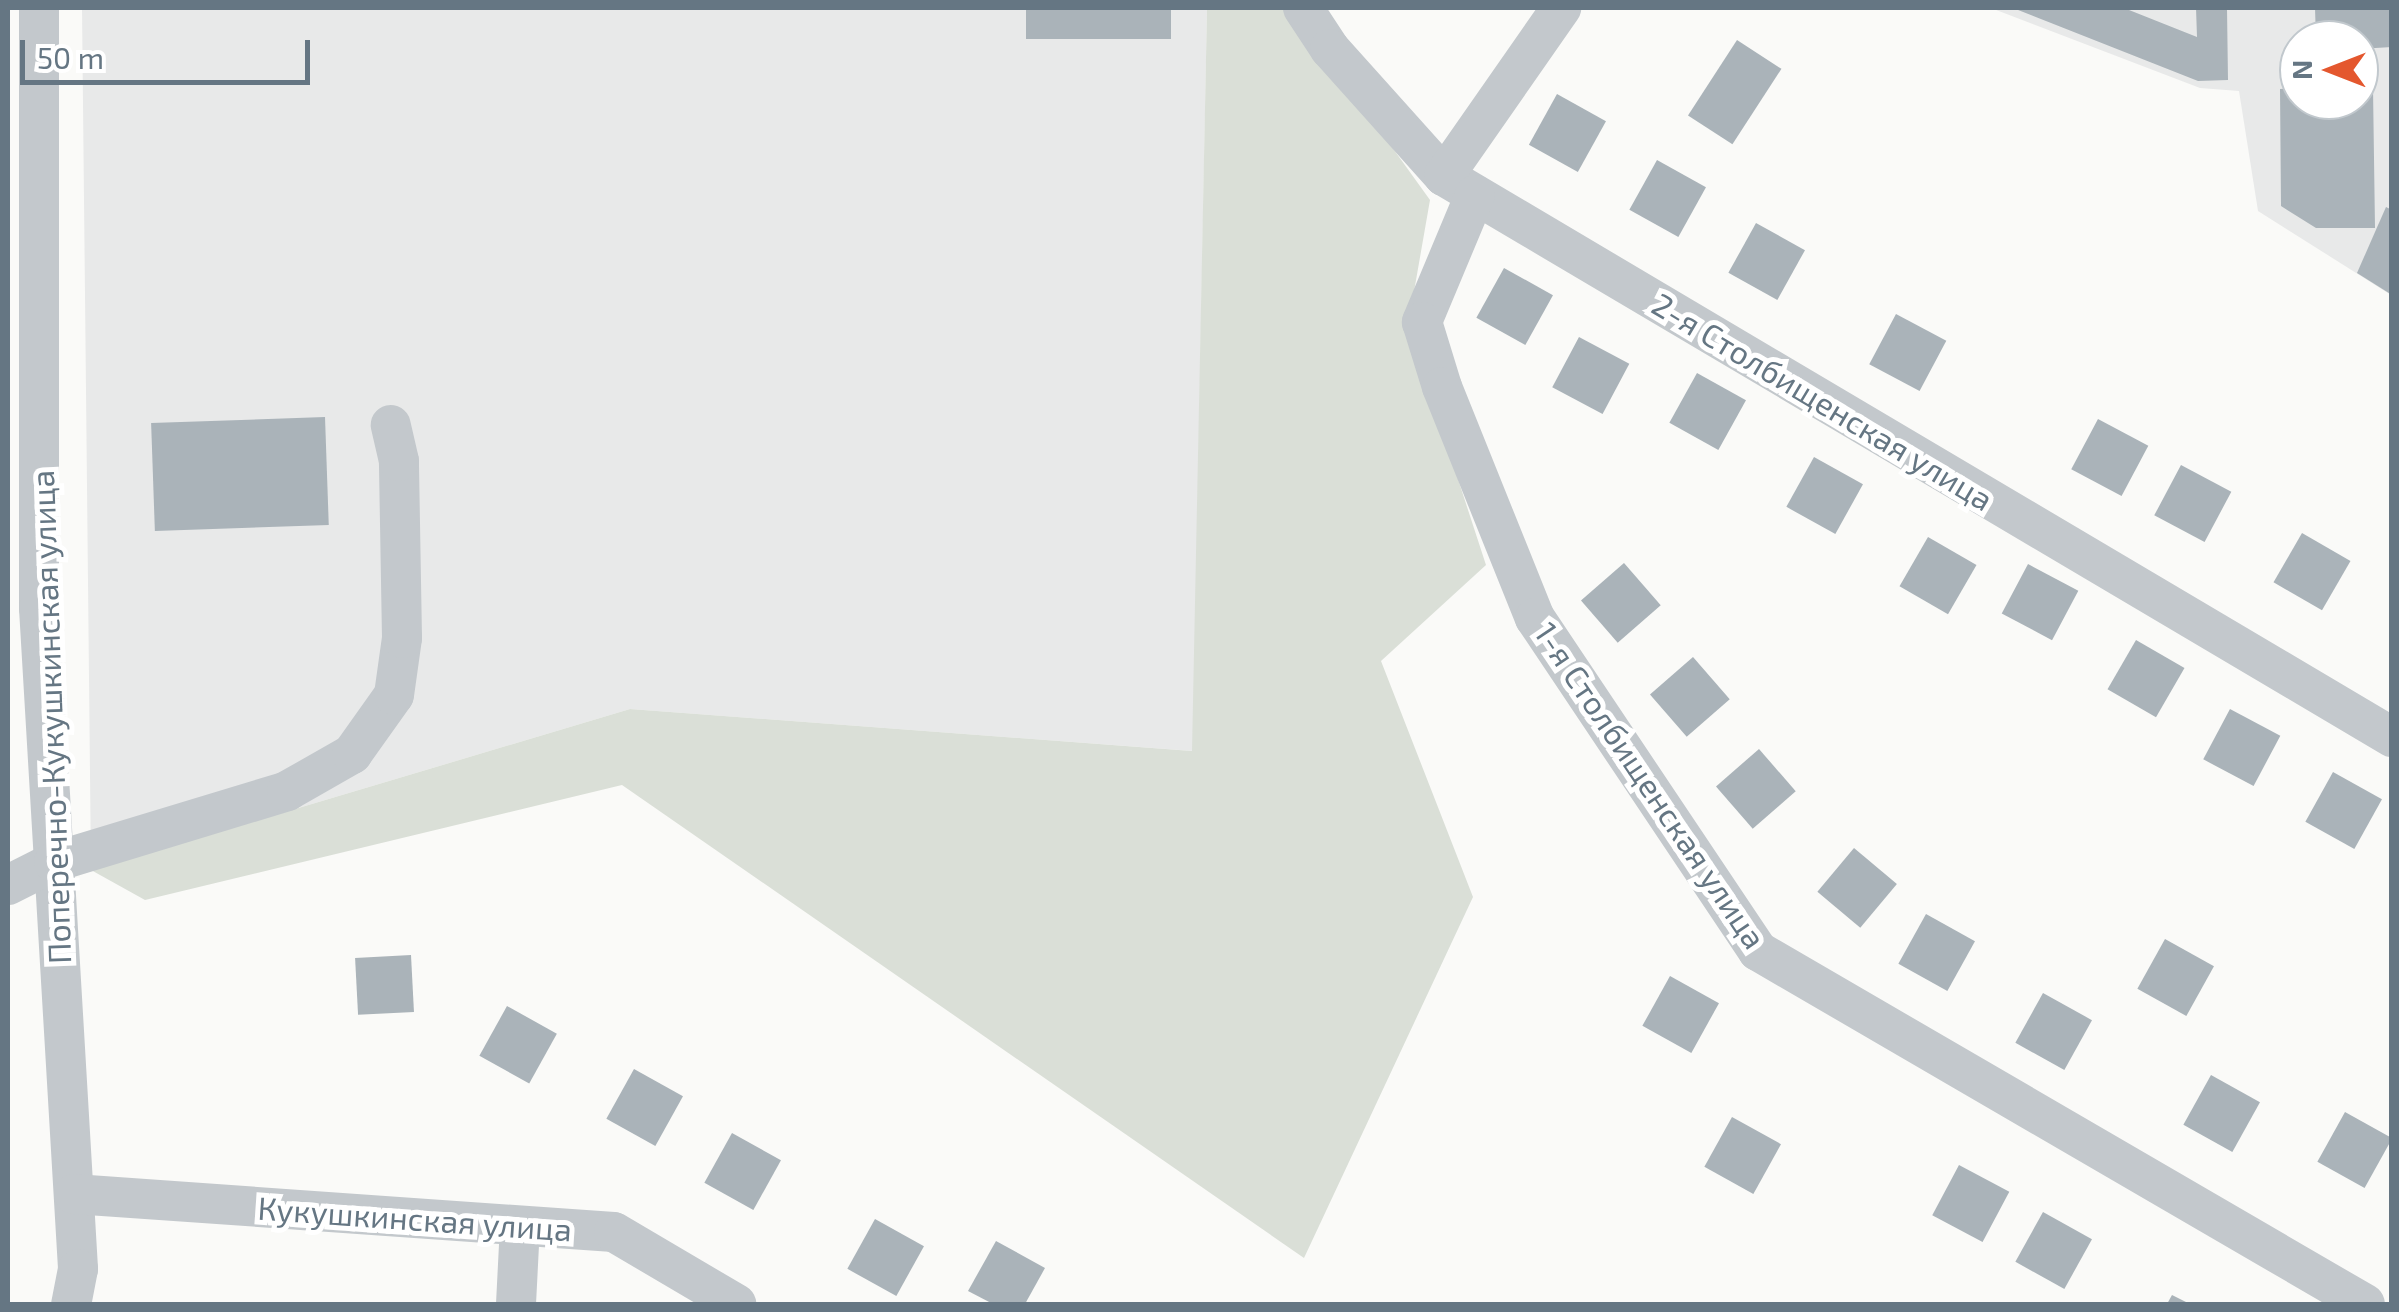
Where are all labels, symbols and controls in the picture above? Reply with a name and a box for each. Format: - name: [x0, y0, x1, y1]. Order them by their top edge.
- scale bar: [25, 20, 315, 82]
- north arrow: [2279, 20, 2379, 120]
- text: 50 m: [37, 39, 104, 75]
- text: N: [2284, 60, 2318, 80]
- street label: 2-я Столбищенская улица: [1646, 284, 2000, 518]
- street label: Поперечно-Кукушкинская улица: [22, 469, 78, 965]
- street label: 1-я Столбищенская улица: [1527, 615, 1775, 955]
- street label: Кукушкинская улица: [257, 1188, 573, 1248]

